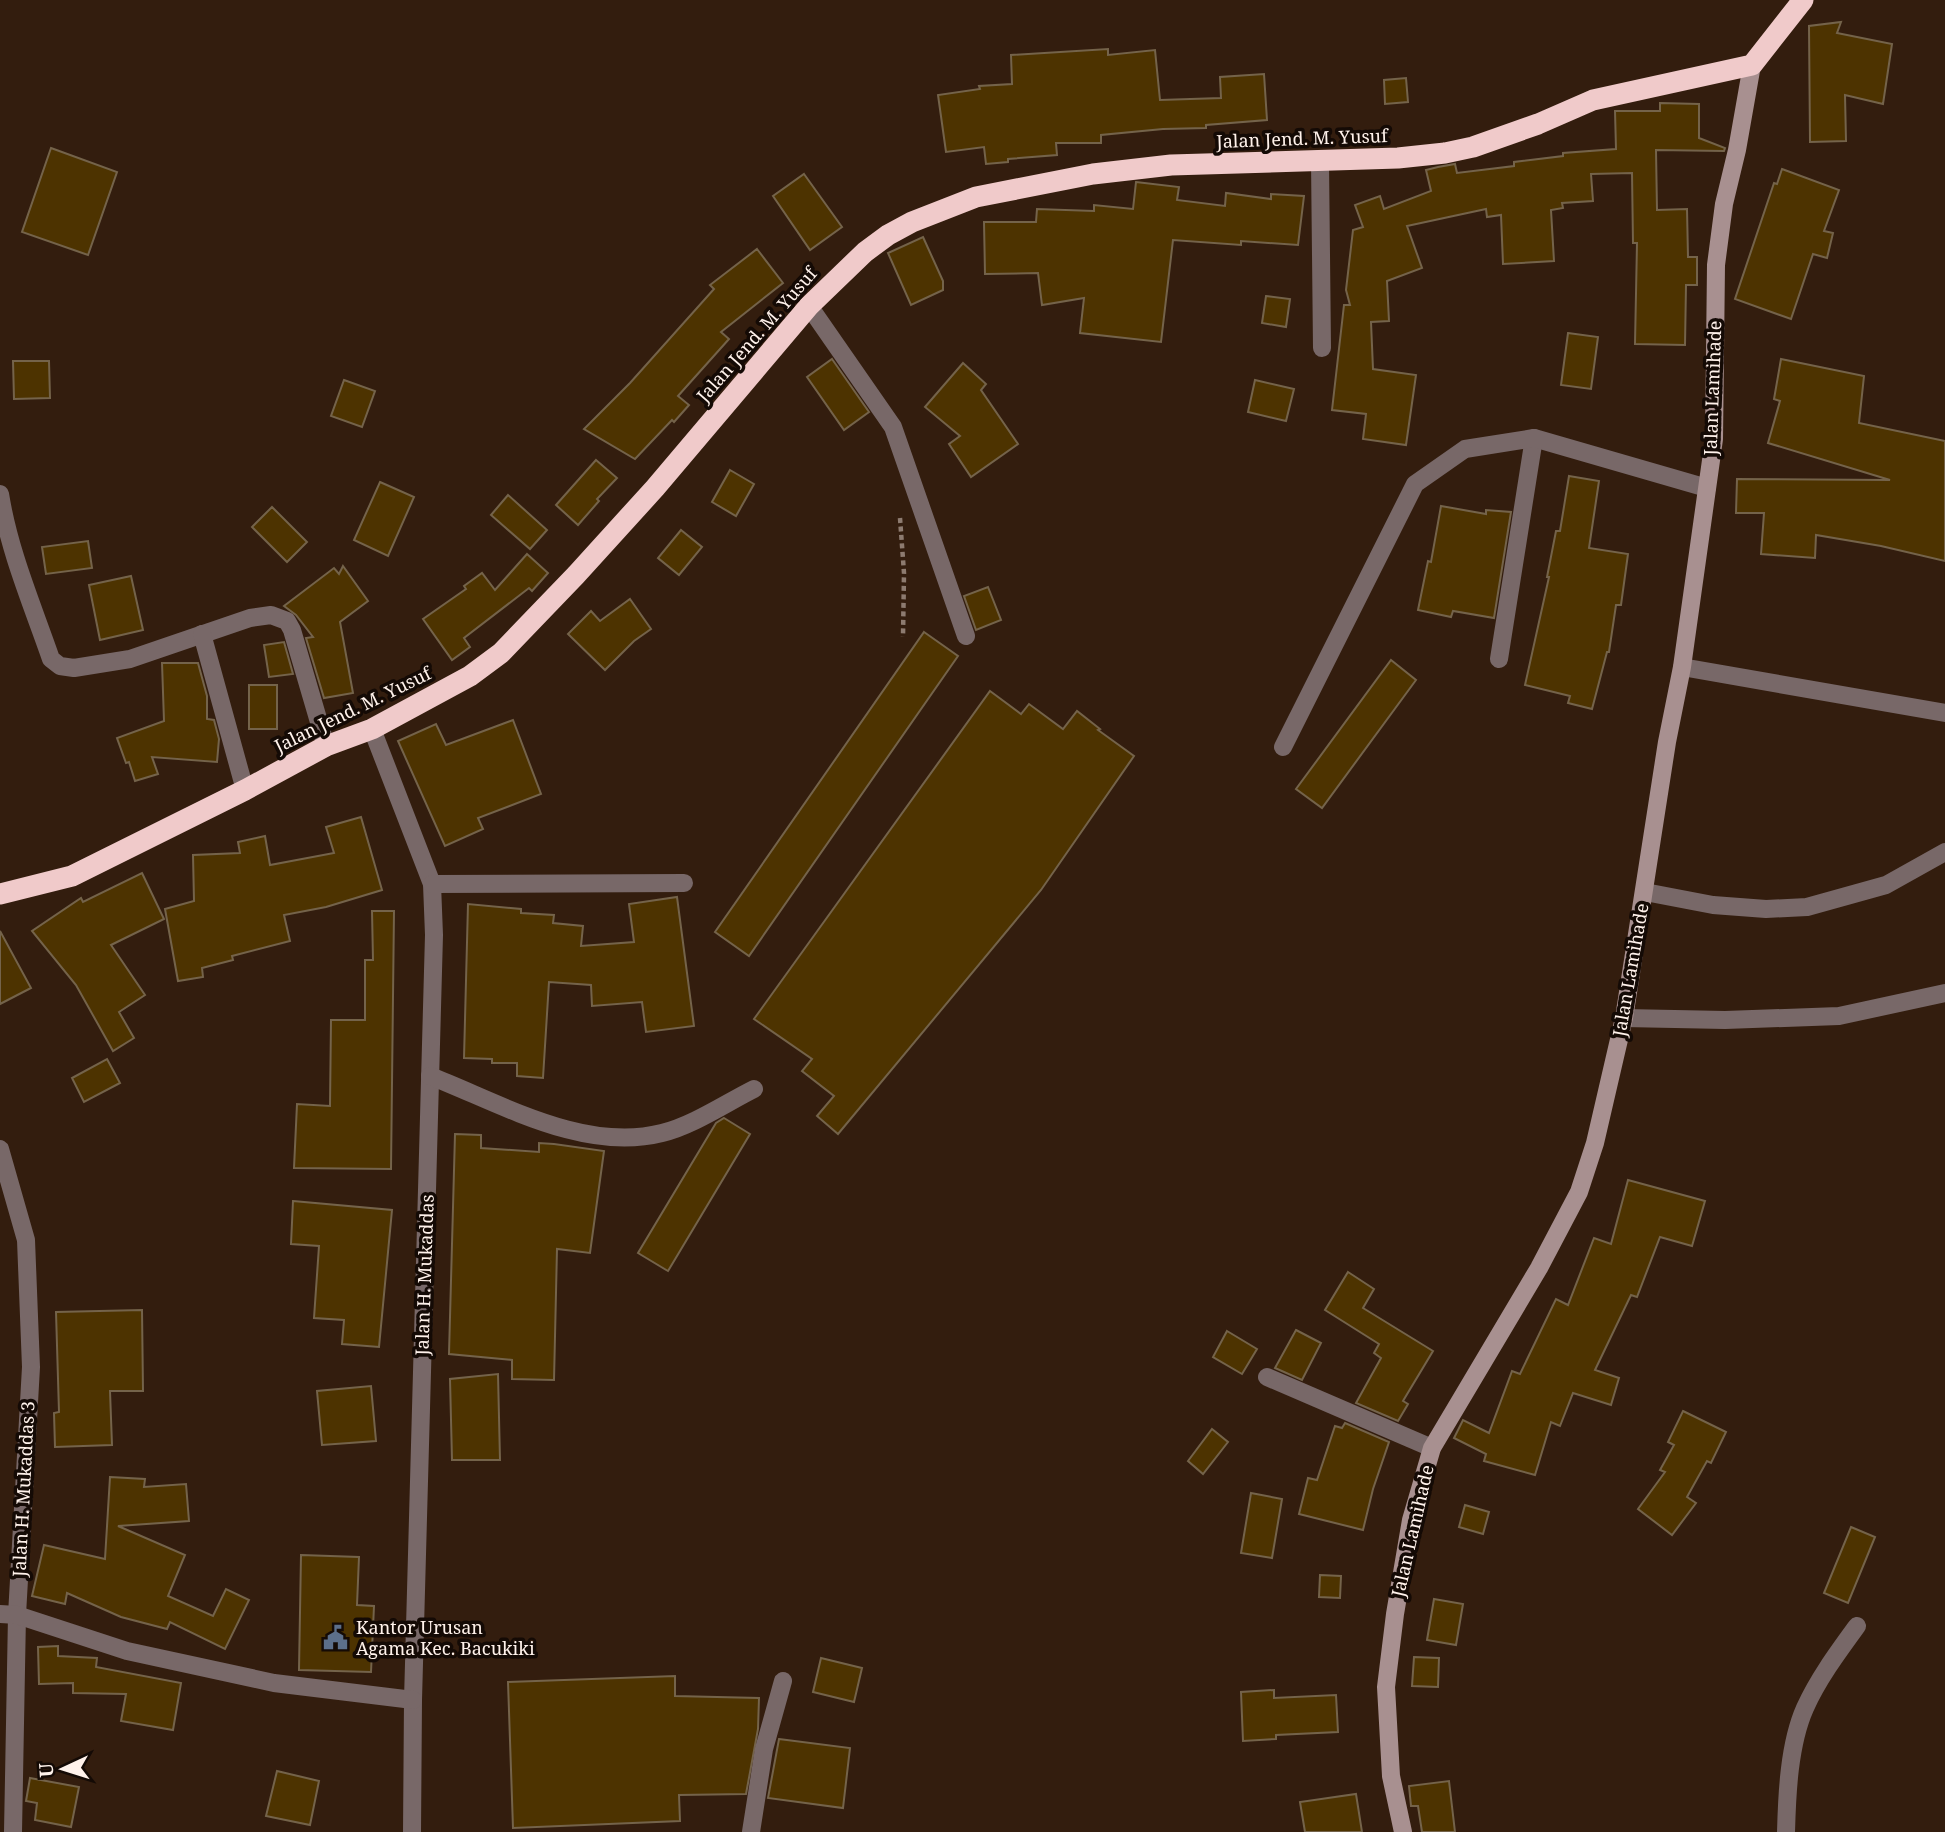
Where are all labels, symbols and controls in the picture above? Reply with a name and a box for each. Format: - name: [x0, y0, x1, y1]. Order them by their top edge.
- street label: Jalan Jend. M. Yusuf: [1215, 123, 1389, 153]
- street label: Jalan Jend. M. Yusuf: [690, 261, 822, 408]
- street label: Jalan Lamihade: [1698, 320, 1726, 457]
- street label: Jalan Jend. M. Yusuf: [269, 660, 436, 758]
- street label: Jalan Lamihade: [1606, 901, 1654, 1039]
- street label: Jalan H. Mukaddas: [409, 1194, 439, 1357]
- street label: Jalan H. Mukaddas 3: [6, 1400, 40, 1579]
- street label: Jalan Lamihade: [1385, 1462, 1439, 1600]
- place label: Kantor Urusan Agama Kec. Bacukiki: [356, 1615, 535, 1660]
- public building icon: Kantor Urusan Agama Kec. Bacukiki: [322, 1624, 350, 1652]
- north arrow: [28, 1734, 98, 1804]
- text: U: [33, 1762, 60, 1778]

